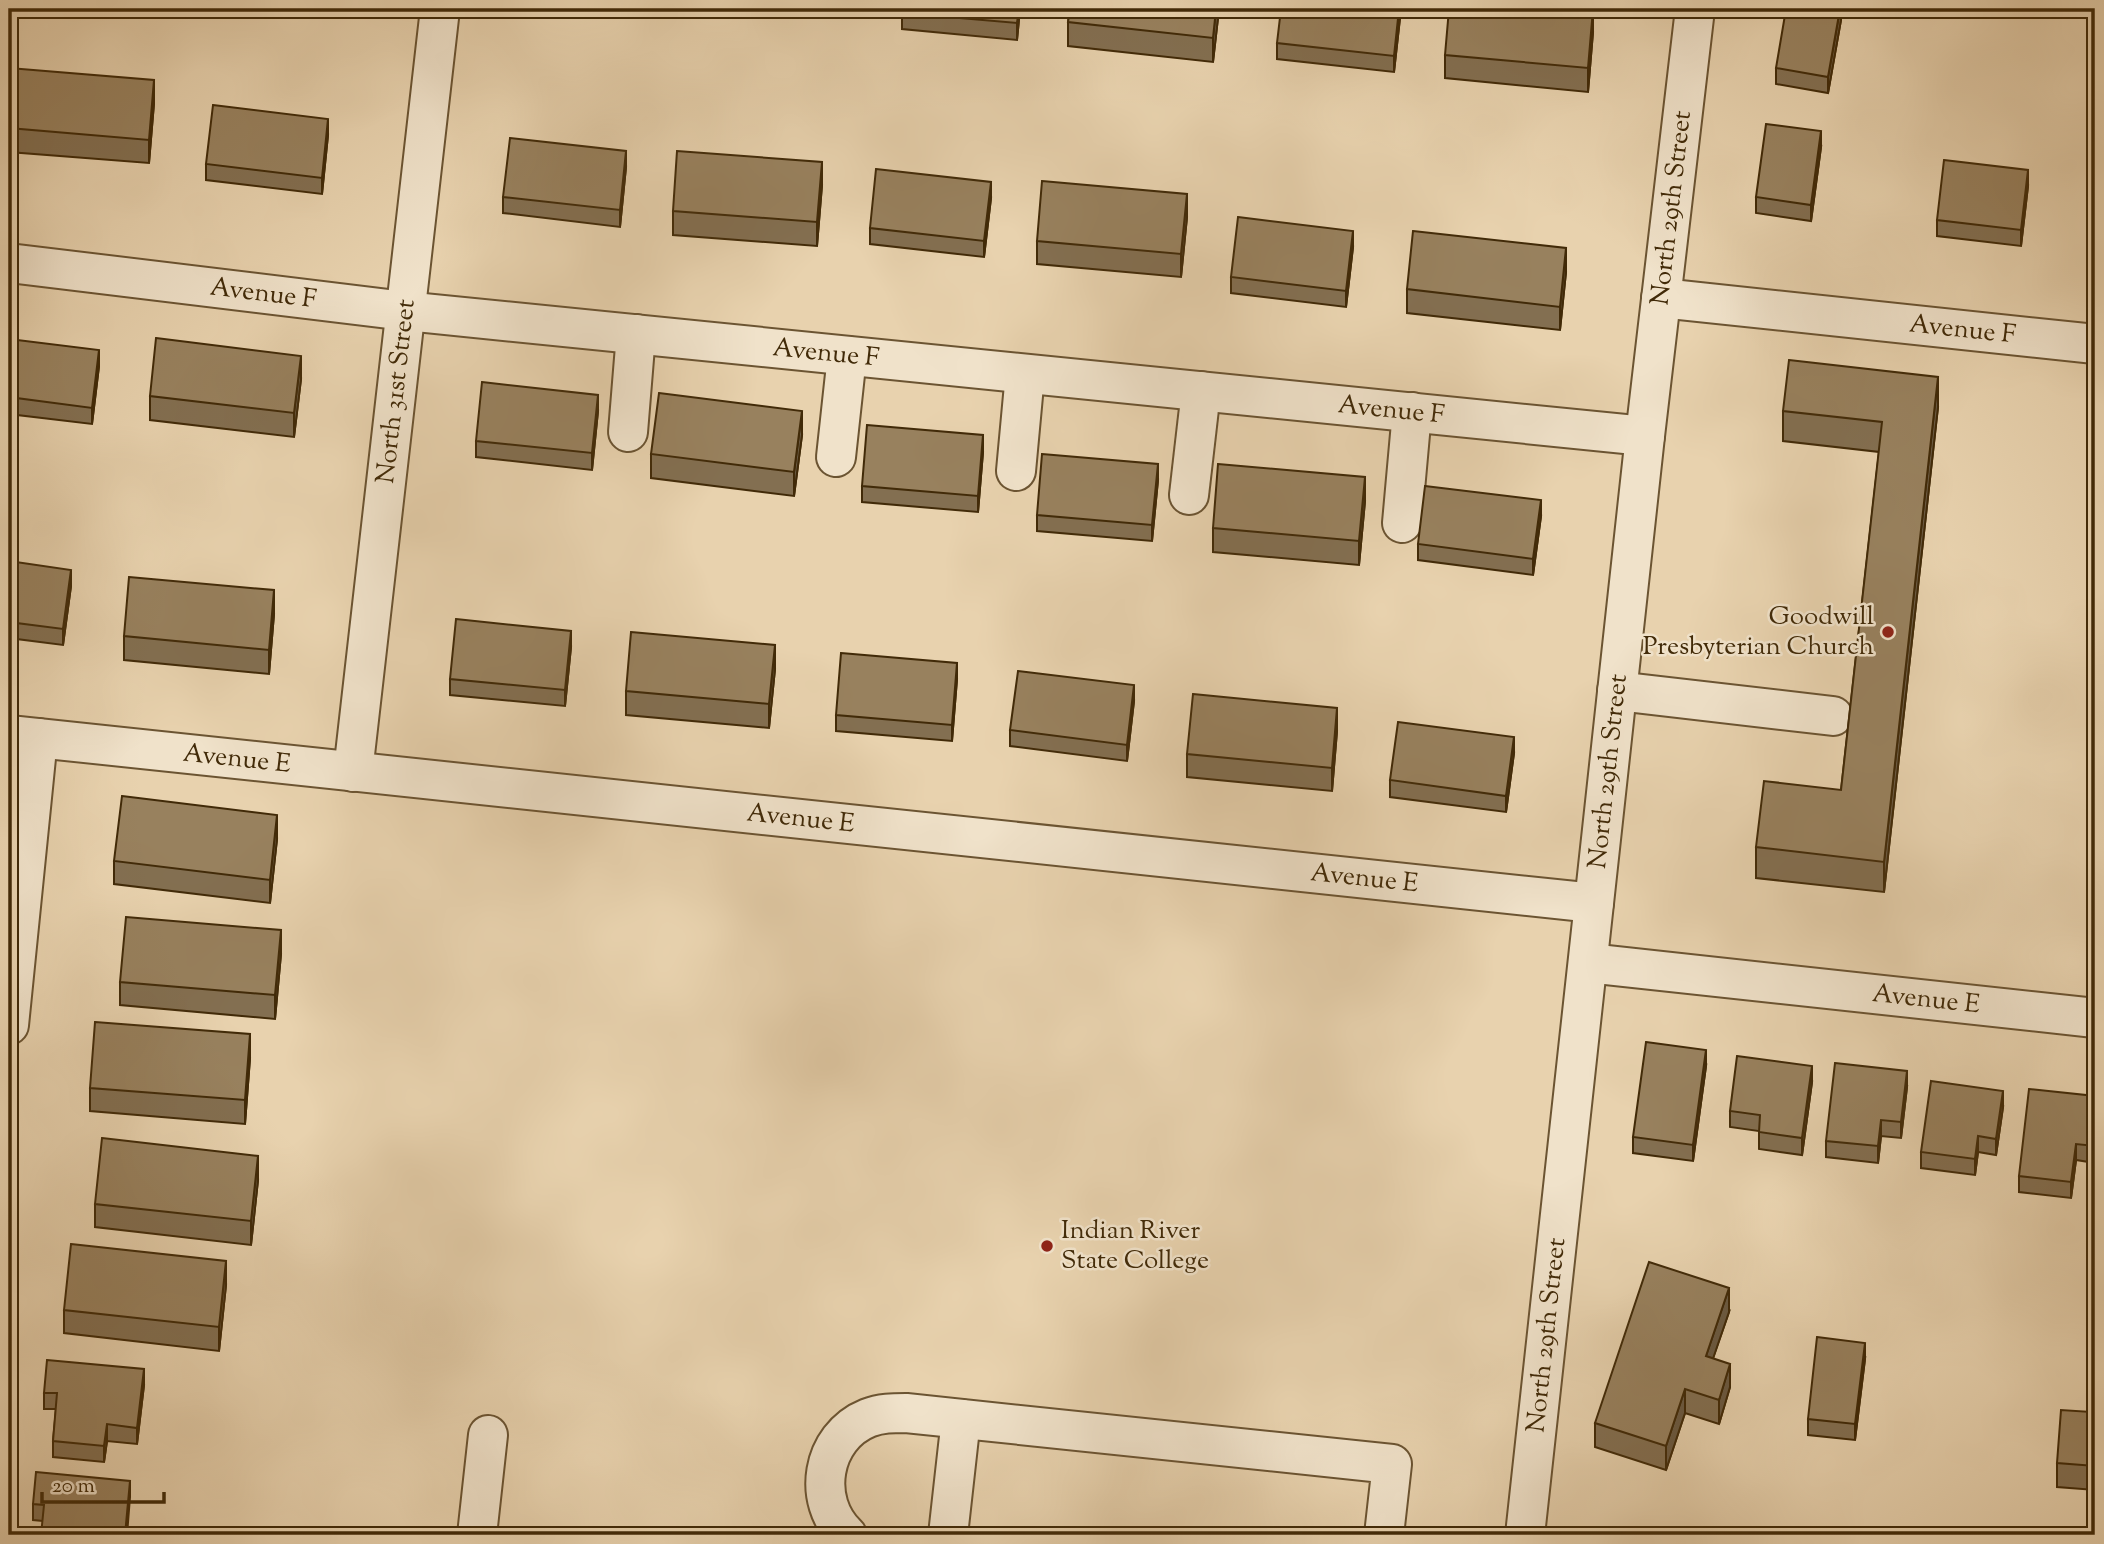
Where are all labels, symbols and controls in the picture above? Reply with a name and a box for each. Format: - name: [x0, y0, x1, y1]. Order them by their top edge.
- street label: North 29th Street: [1642, 109, 1701, 307]
- street label: Avenue F: [208, 269, 318, 319]
- street label: North 31st Street: [368, 297, 425, 486]
- street label: Avenue F: [1907, 306, 2017, 354]
- street label: Avenue F: [771, 330, 881, 377]
- street label: Avenue F: [1336, 387, 1446, 434]
- place label: Goodwill Presbyterian Church: [1643, 599, 1874, 666]
- marker: Goodwill Presbyterian Church: [1880, 624, 1896, 640]
- street label: North 29th Street: [1579, 672, 1637, 871]
- street label: Avenue E: [181, 735, 293, 783]
- street label: Avenue E: [745, 795, 857, 843]
- street label: Avenue E: [1309, 855, 1420, 903]
- street label: Avenue E: [1870, 975, 1982, 1024]
- place label: Indian River State College: [1061, 1213, 1209, 1280]
- street label: North 29th Street: [1518, 1236, 1576, 1434]
- marker: Indian River State College: [1039, 1238, 1055, 1254]
- scale bar: [42, 1460, 164, 1504]
- text: 20 m: [52, 1472, 95, 1502]

